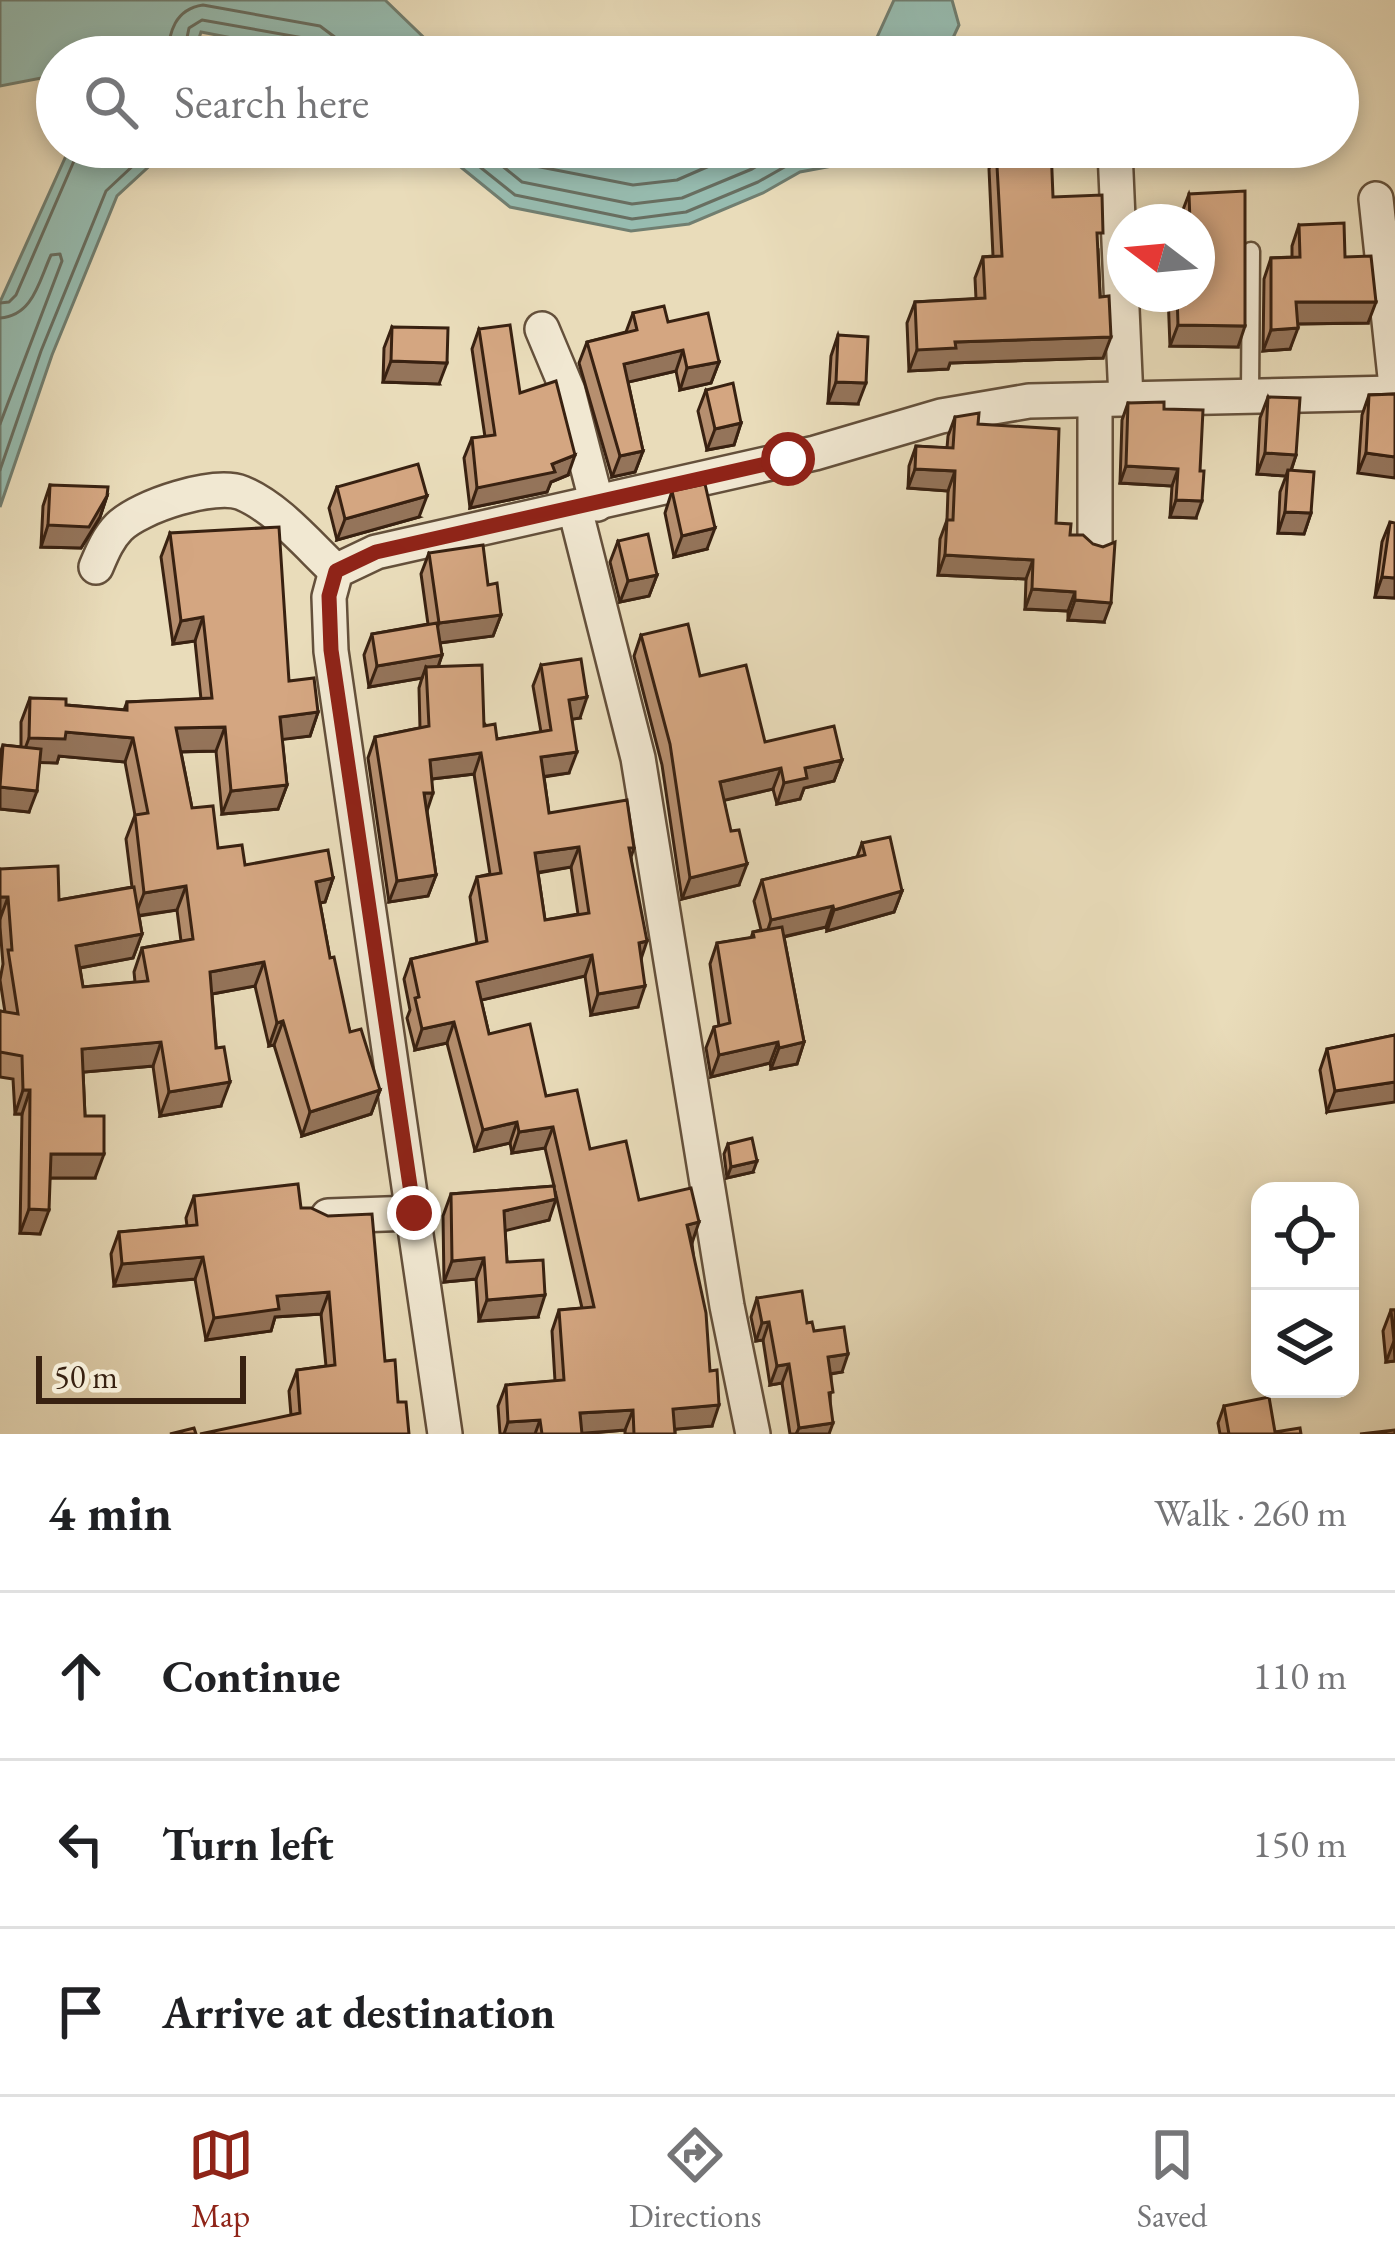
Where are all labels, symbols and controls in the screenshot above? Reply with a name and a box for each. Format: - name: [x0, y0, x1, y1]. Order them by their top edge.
- search box: [36, 36, 1359, 168]
- icon: search: [78, 69, 144, 135]
- text: Search here: [174, 73, 369, 131]
- north arrow: [1107, 204, 1215, 312]
- route start: [761, 432, 815, 486]
- map controls: [1251, 1182, 1359, 1398]
- button: locate: [1251, 1182, 1359, 1290]
- route end: [387, 1186, 441, 1240]
- button: layers: [1251, 1290, 1359, 1398]
- scale bar: [36, 1350, 246, 1403]
- text: 50 m: [54, 1355, 118, 1398]
- text: 4 min: [48, 1479, 172, 1545]
- text: Walk · 260 m: [1154, 1487, 1347, 1538]
- icon: ahead: [48, 1643, 114, 1709]
- text: Continue: [162, 1647, 340, 1705]
- text: 110 m: [1253, 1650, 1347, 1701]
- icon: left: [48, 1811, 114, 1877]
- text: Turn left: [162, 1815, 334, 1873]
- text: 150 m: [1253, 1818, 1347, 1869]
- icon: arrive: [48, 1979, 114, 2045]
- text: Arrive at destination: [162, 1983, 555, 2041]
- tab: Map: [188, 2122, 254, 2237]
- tab: Directions: [629, 2122, 762, 2237]
- tab: Saved: [1137, 2122, 1207, 2237]

